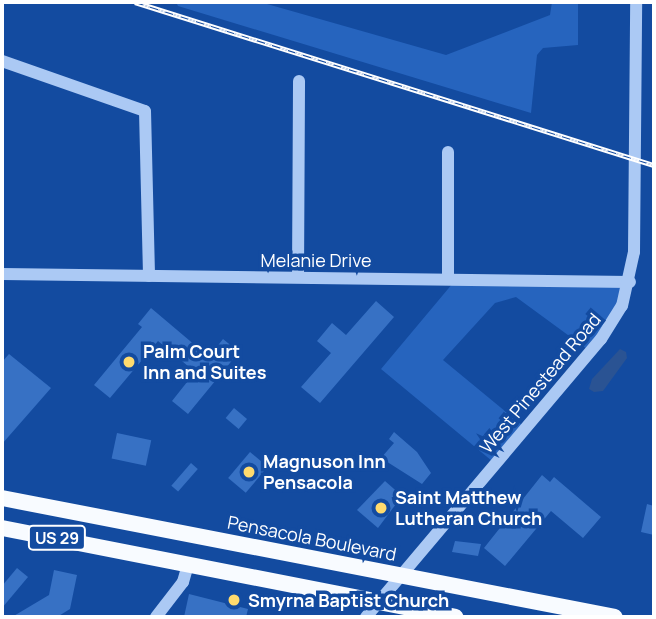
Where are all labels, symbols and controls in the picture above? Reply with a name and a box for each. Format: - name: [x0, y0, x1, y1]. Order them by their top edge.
- street label: Melanie Drive: [261, 249, 371, 271]
- street label: West Pinestead Road: [475, 309, 605, 457]
- place label: Palm Court Inn and Suites: [143, 341, 266, 384]
- marker: Palm Court Inn and Suites: [121, 354, 137, 370]
- place label: Magnuson Inn Pensacola: [263, 451, 386, 494]
- marker: Magnuson Inn Pensacola: [241, 464, 257, 480]
- place label: Saint Matthew Lutheran Church: [395, 487, 542, 530]
- marker: Saint Matthew Lutheran Church: [373, 500, 389, 516]
- street label: Pensacola Boulevard: [226, 511, 398, 565]
- road number: US 29: [27, 526, 87, 551]
- place label: Smyrna Baptist Church: [248, 589, 449, 611]
- marker: Smyrna Baptist Church: [226, 592, 242, 608]

